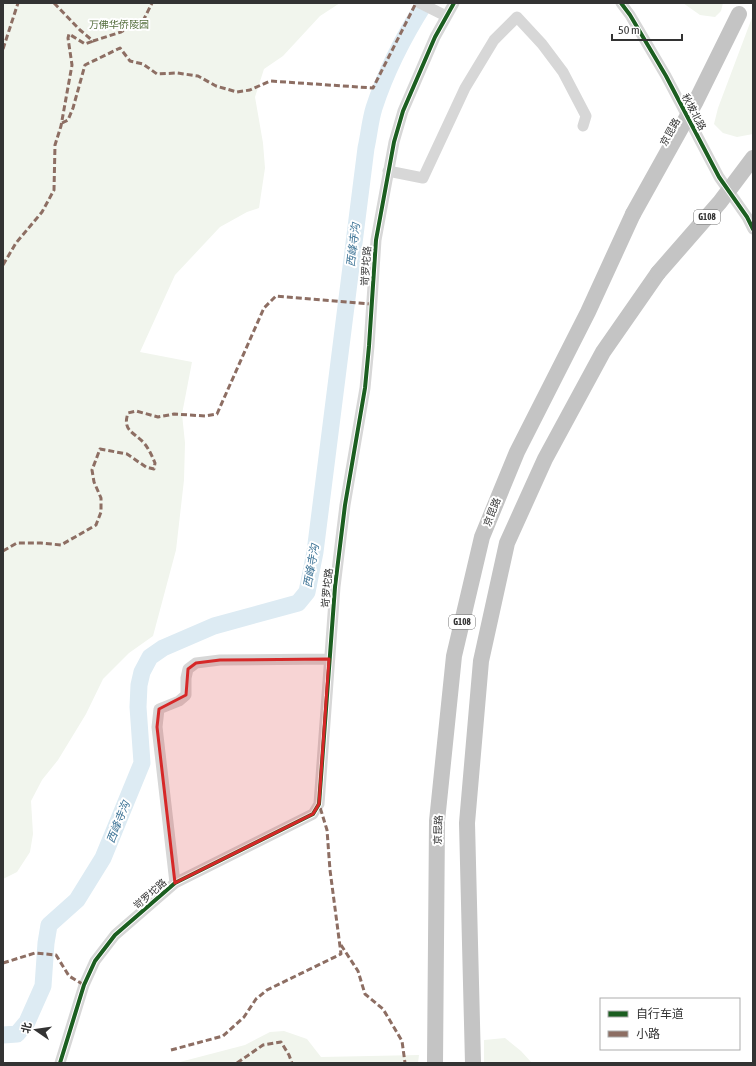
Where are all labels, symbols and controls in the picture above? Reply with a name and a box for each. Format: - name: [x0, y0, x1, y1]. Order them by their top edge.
- scale bar: [612, 16, 682, 42]
- park label: 万佛华侨陵园: [89, 19, 149, 30]
- text: 50 m: [618, 23, 640, 37]
- street label: 秋坡北路: [680, 92, 708, 132]
- street label: 京昆路: [658, 116, 682, 148]
- road number: G108: [694, 210, 720, 224]
- water label: 西峰寺沟: [344, 221, 362, 268]
- street label: 岢罗坨路: [359, 246, 373, 286]
- street label: 京昆路: [481, 496, 503, 528]
- water label: 西峰寺沟: [301, 542, 321, 589]
- street label: 岢罗坨路: [319, 568, 335, 608]
- road number: G108: [449, 615, 475, 629]
- water label: 西峰寺沟: [104, 798, 132, 845]
- street label: 京昆路: [432, 815, 444, 845]
- street label: 岢罗坨路: [131, 877, 169, 911]
- legend: [600, 998, 740, 1050]
- text: 自行车道: [636, 1007, 684, 1021]
- north arrow: [16, 1010, 56, 1050]
- text: 北: [19, 1021, 33, 1034]
- text: 小路: [636, 1027, 660, 1041]

